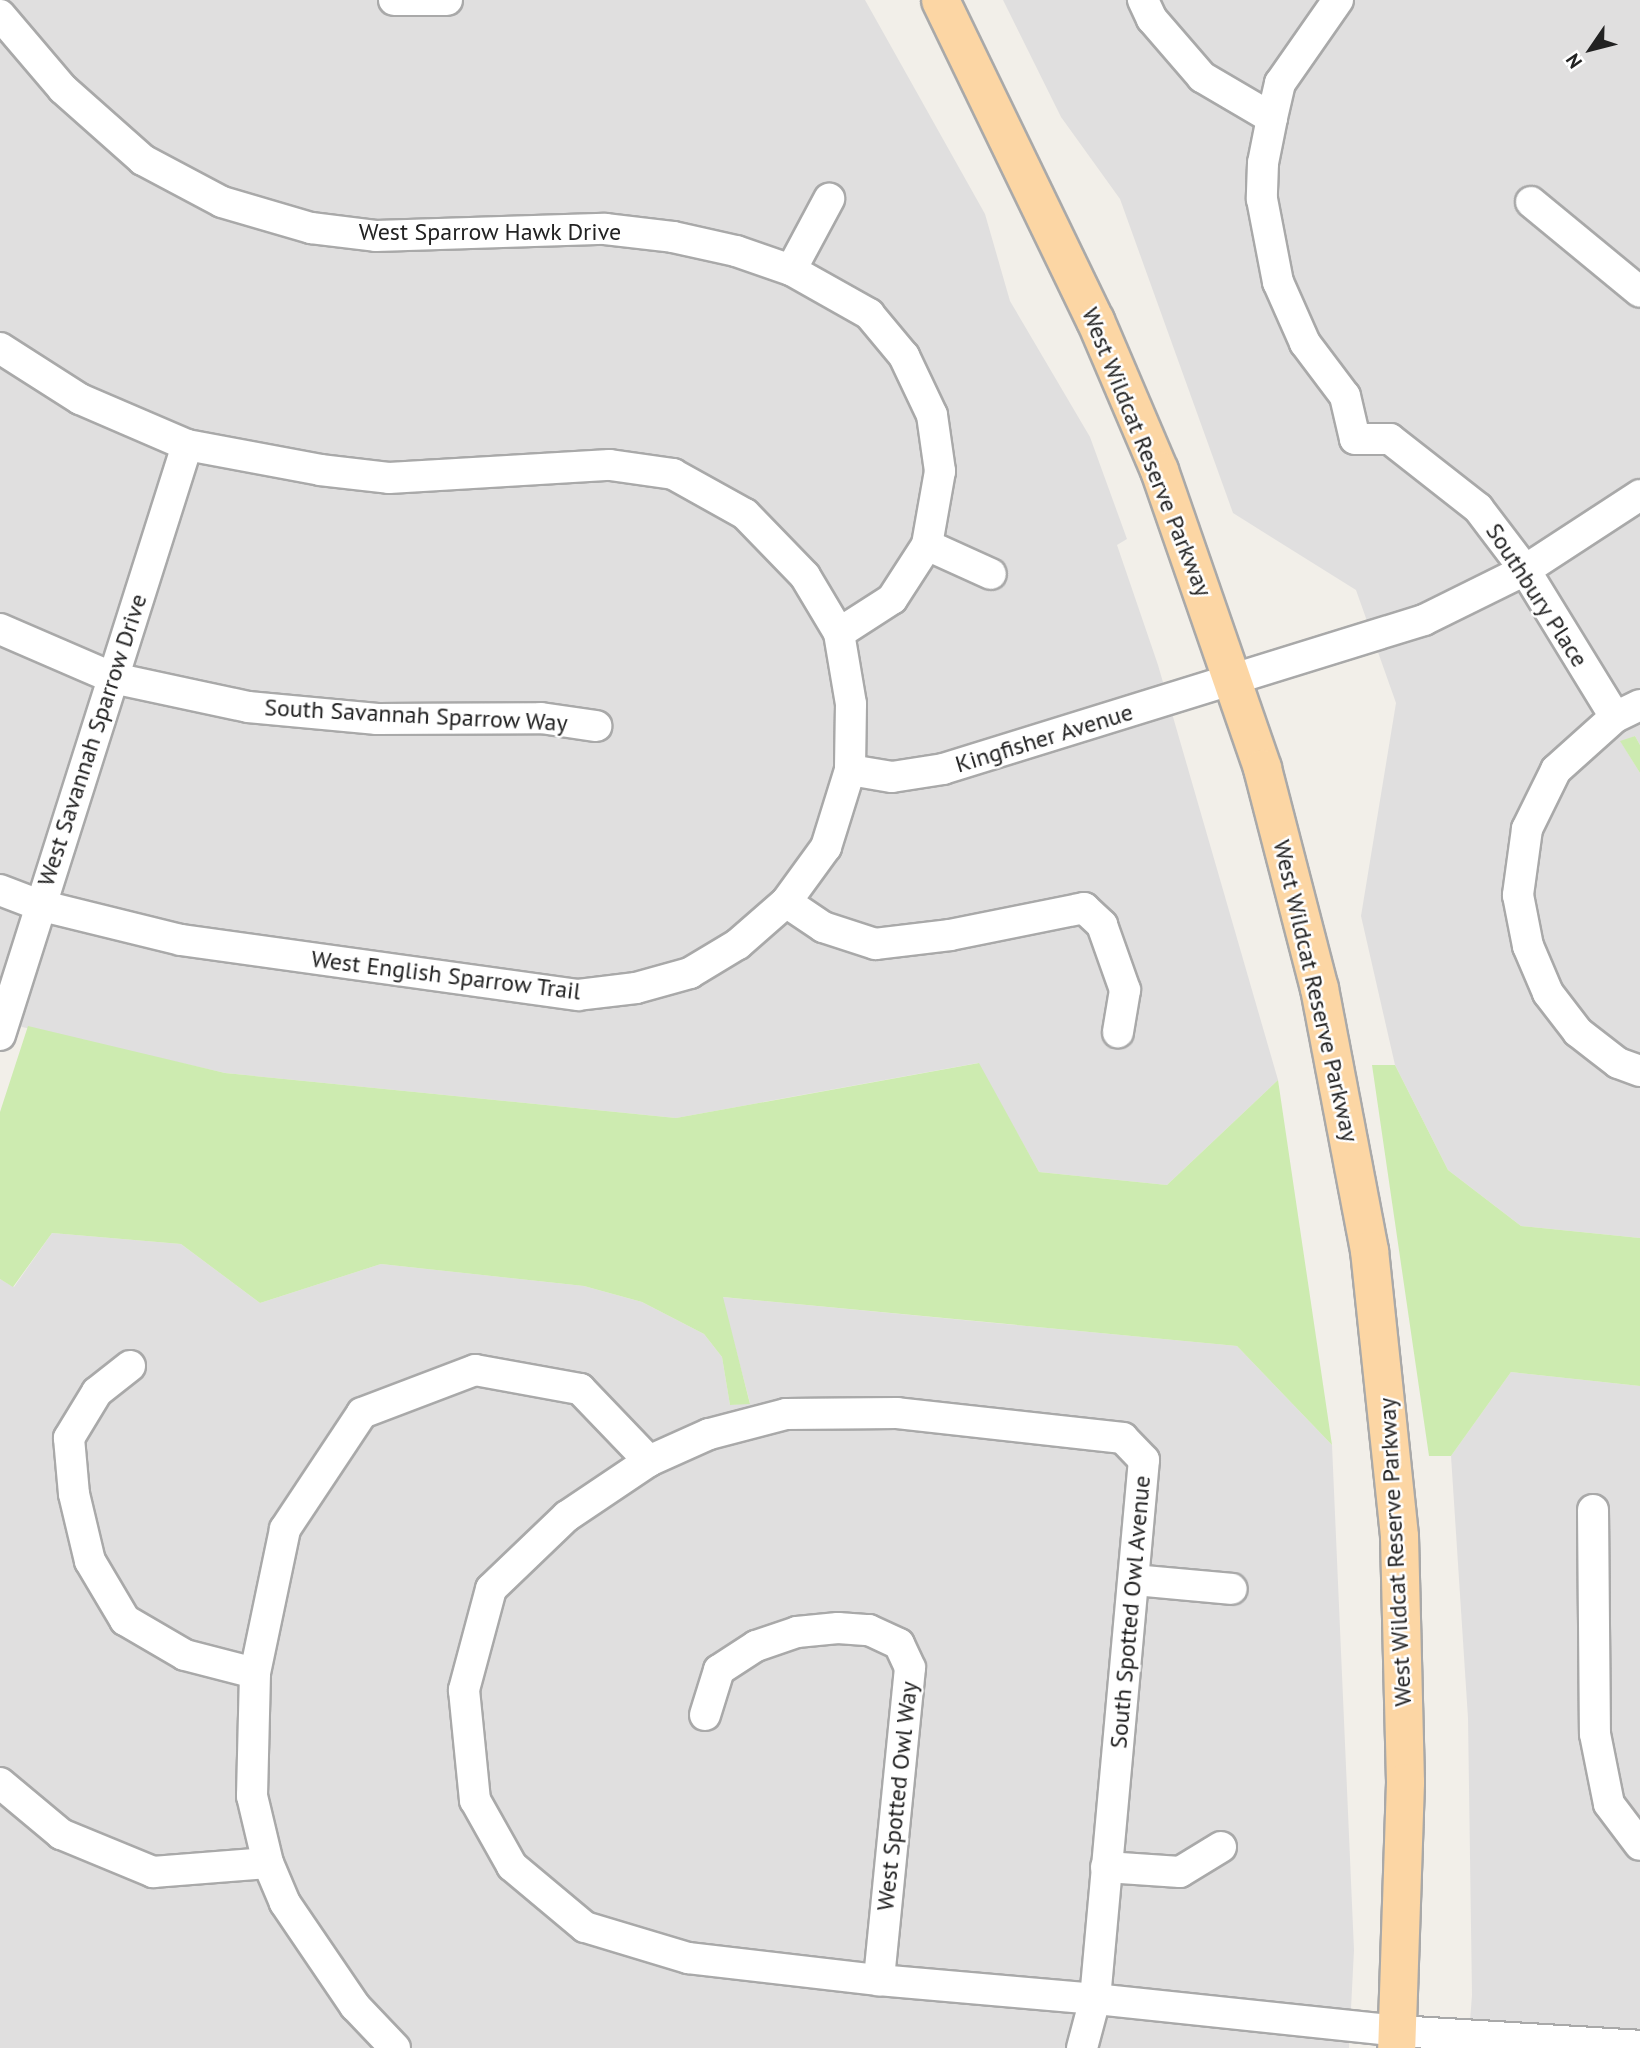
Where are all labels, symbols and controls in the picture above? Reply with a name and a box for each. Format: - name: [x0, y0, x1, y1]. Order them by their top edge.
- north arrow: [1556, 14, 1626, 84]
- text: N: [1560, 49, 1587, 73]
- street label: West Sparrow Hawk Drive: [358, 218, 622, 246]
- street label: West Wildcat Reserve Parkway: [1076, 303, 1218, 601]
- street label: Southbury Place: [1480, 517, 1594, 673]
- street label: West Savannah Sparrow Drive: [31, 590, 153, 890]
- street label: South Savannah Sparrow Way: [263, 693, 569, 737]
- street label: Kingfisher Avenue: [951, 697, 1137, 779]
- street label: West Wildcat Reserve Parkway: [1267, 837, 1365, 1145]
- street label: West English Sparrow Trail: [309, 944, 583, 1006]
- street label: West Wildcat Reserve Parkway: [1373, 1397, 1417, 1707]
- street label: South Spotted Owl Avenue: [1104, 1474, 1156, 1750]
- street label: West Spotted Owl Way: [871, 1679, 923, 1913]

